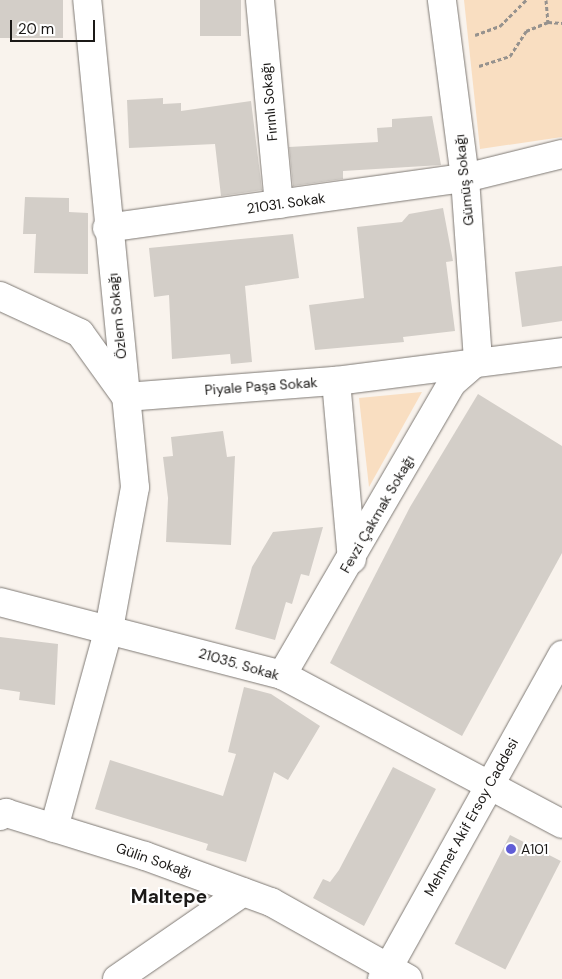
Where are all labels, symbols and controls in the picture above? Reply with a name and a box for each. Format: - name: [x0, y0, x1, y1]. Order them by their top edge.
- scale bar: [12, 10, 98, 42]
- text: 20 m: [18, 19, 54, 39]
- street label: Fırınlı Sokağı: [257, 62, 281, 142]
- street label: Gümüş Sokağı: [451, 133, 477, 227]
- street label: 21031. Sokak: [246, 189, 326, 217]
- street label: Özlem Sokağı: [104, 272, 130, 360]
- street label: Piyale Paşa Sokak: [204, 374, 318, 398]
- street label: Fevzi Çakmak Sokağı: [336, 452, 418, 576]
- street label: 21035. Sokak: [197, 644, 281, 684]
- street label: Mehmet Akif Ersoy Caddesi: [420, 735, 522, 899]
- street label: Gülin Sokağı: [114, 839, 194, 881]
- place label: A101: [521, 841, 548, 857]
- marker: A101: [505, 843, 517, 855]
- district label: Maltepe: [131, 886, 207, 908]

